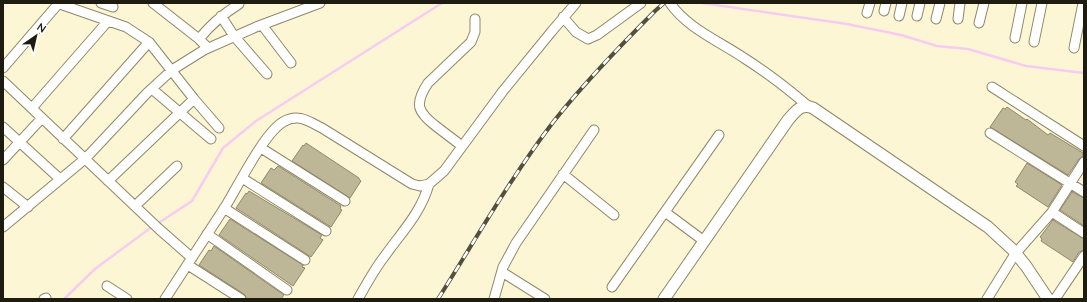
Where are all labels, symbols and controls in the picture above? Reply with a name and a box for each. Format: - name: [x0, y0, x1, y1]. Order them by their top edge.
- north arrow: [16, 16, 56, 56]
- text: N: [34, 20, 49, 36]

